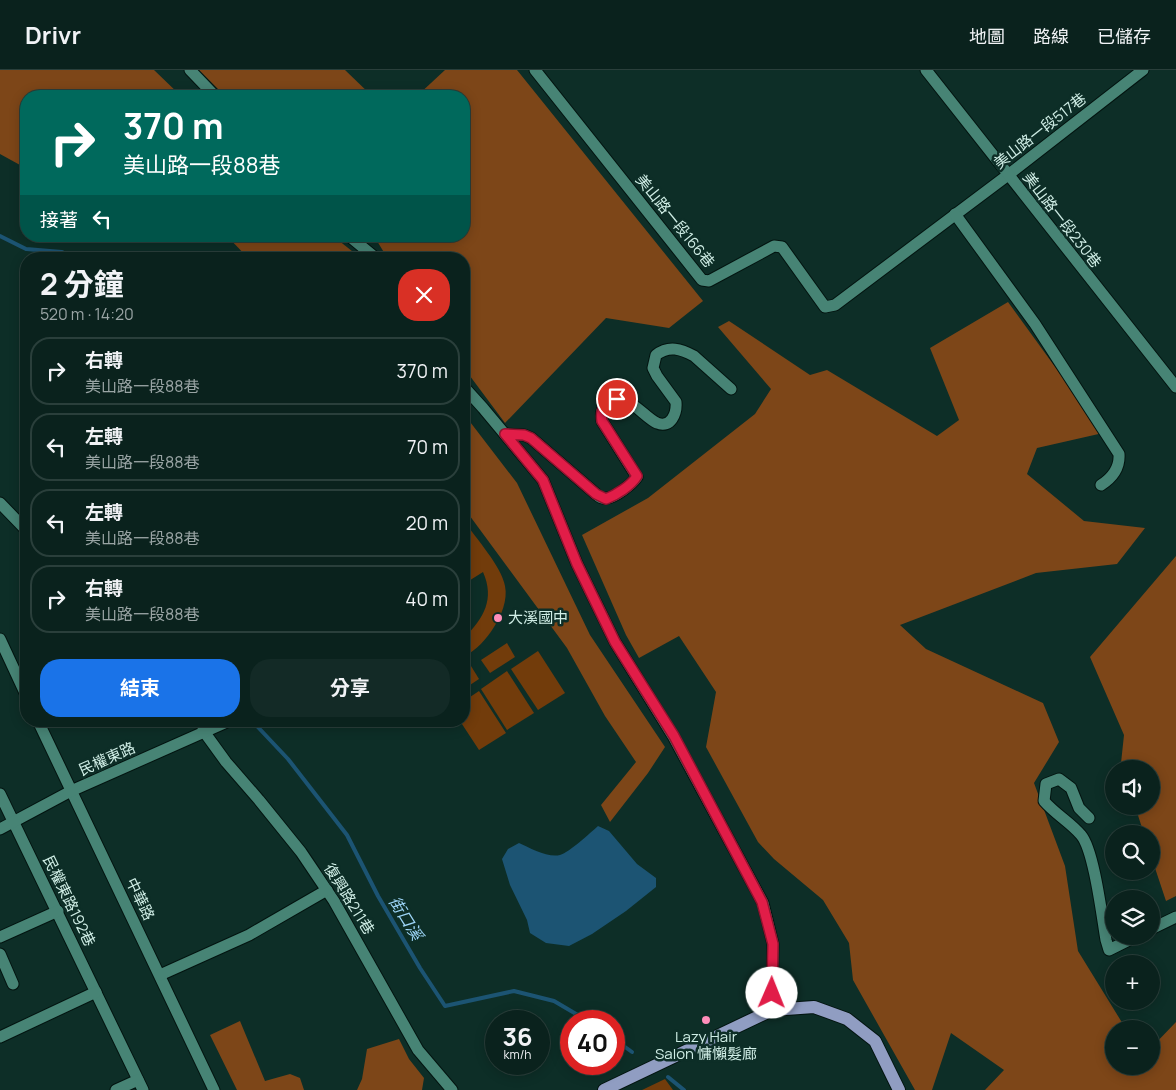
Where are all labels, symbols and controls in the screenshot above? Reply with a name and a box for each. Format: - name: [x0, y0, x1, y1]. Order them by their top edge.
- text: Drivr: [25, 18, 81, 51]
- text: 地圖: [969, 24, 1005, 48]
- text: 路線: [1033, 24, 1069, 48]
- text: 已儲存: [1097, 24, 1151, 48]
- street label: 美山路一段517巷: [989, 88, 1090, 173]
- text: 370 m: [123, 102, 224, 150]
- icon: right: [40, 110, 105, 175]
- text: 美山路一段88巷: [123, 150, 281, 180]
- street label: 美山路一段230巷: [1018, 168, 1106, 272]
- street label: 美山路一段166巷: [631, 170, 720, 272]
- icon: left: [88, 205, 116, 233]
- text: 接著: [40, 207, 78, 233]
- text: 2 分鐘: [40, 263, 124, 304]
- button: close: [398, 269, 450, 321]
- text: 520 m · 14:20: [40, 303, 134, 325]
- text: 右轉: [85, 347, 123, 373]
- icon: right: [42, 357, 70, 385]
- text: 370 m: [396, 358, 448, 384]
- text: 美山路一段88巷: [85, 375, 200, 397]
- pin: [596, 378, 638, 420]
- icon: arrive: [603, 385, 631, 413]
- text: 左轉: [85, 423, 123, 449]
- icon: left: [42, 433, 70, 461]
- text: 70 m: [407, 434, 448, 460]
- text: 美山路一段88巷: [85, 451, 200, 473]
- text: 左轉: [85, 499, 123, 525]
- icon: left: [42, 509, 70, 537]
- text: 20 m: [406, 510, 448, 536]
- text: 美山路一段88巷: [85, 527, 200, 549]
- text: 右轉: [85, 575, 123, 601]
- icon: right: [42, 585, 70, 613]
- text: 40 m: [405, 586, 448, 612]
- text: 美山路一段88巷: [85, 603, 200, 625]
- place label: 大溪國中: [508, 607, 568, 628]
- marker: 大溪國中: [492, 612, 504, 624]
- button: 結束: [40, 659, 240, 717]
- button: 分享: [250, 659, 450, 717]
- street label: 民權東路: [75, 737, 138, 780]
- map controls: [1105, 760, 1160, 1075]
- button: sound: [1105, 760, 1160, 815]
- button: search: [1105, 825, 1160, 880]
- street label: 民權東路192巷: [38, 852, 101, 950]
- street label: 復興路211巷: [319, 859, 380, 938]
- street label: 中華路: [121, 874, 160, 924]
- button: layers: [1105, 890, 1160, 945]
- water label: 街口溪: [384, 892, 429, 946]
- button: +: [1105, 955, 1160, 1010]
- position arrow: [745, 966, 797, 1018]
- speed limit sign: 40: [560, 1010, 625, 1075]
- marker: Lazy Hair Salon 慵懶髮廊: [700, 1014, 712, 1026]
- text: 36: [502, 1019, 533, 1054]
- button: −: [1105, 1020, 1160, 1075]
- place label: Lazy Hair Salon 慵懶髮廊: [655, 1026, 757, 1064]
- text: km/h: [504, 1046, 531, 1063]

